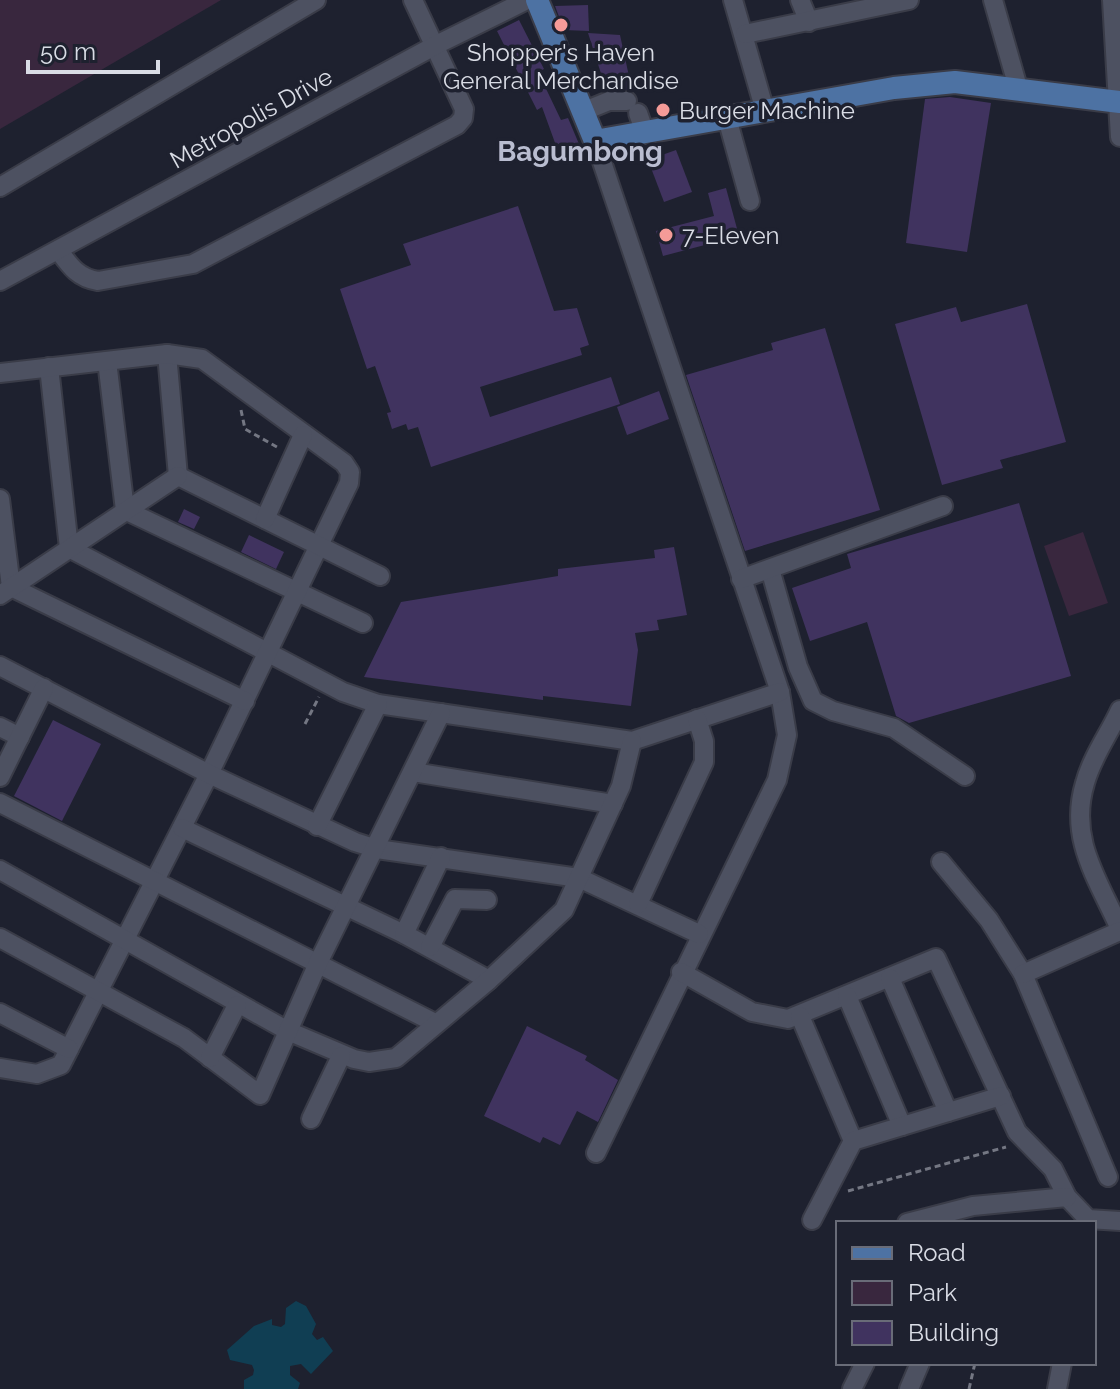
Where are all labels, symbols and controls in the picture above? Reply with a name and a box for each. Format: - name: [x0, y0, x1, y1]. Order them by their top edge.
- marker: Shopper's Haven General Merchandise: [552, 16, 570, 34]
- scale bar: [28, 24, 158, 74]
- text: 50 m: [40, 37, 96, 66]
- place label: Shopper's Haven General Merchandise: [443, 38, 679, 95]
- street label: Metropolis Drive: [165, 61, 337, 175]
- place label: Burger Machine: [679, 96, 855, 125]
- marker: Burger Machine: [654, 101, 672, 119]
- district label: Bagumbong: [497, 135, 663, 168]
- place label: 7-Eleven: [682, 221, 780, 250]
- marker: 7-Eleven: [657, 226, 675, 244]
- legend: [836, 1221, 1096, 1365]
- text: Road: [908, 1238, 966, 1267]
- text: Park: [908, 1278, 957, 1307]
- text: Building: [908, 1318, 999, 1347]

